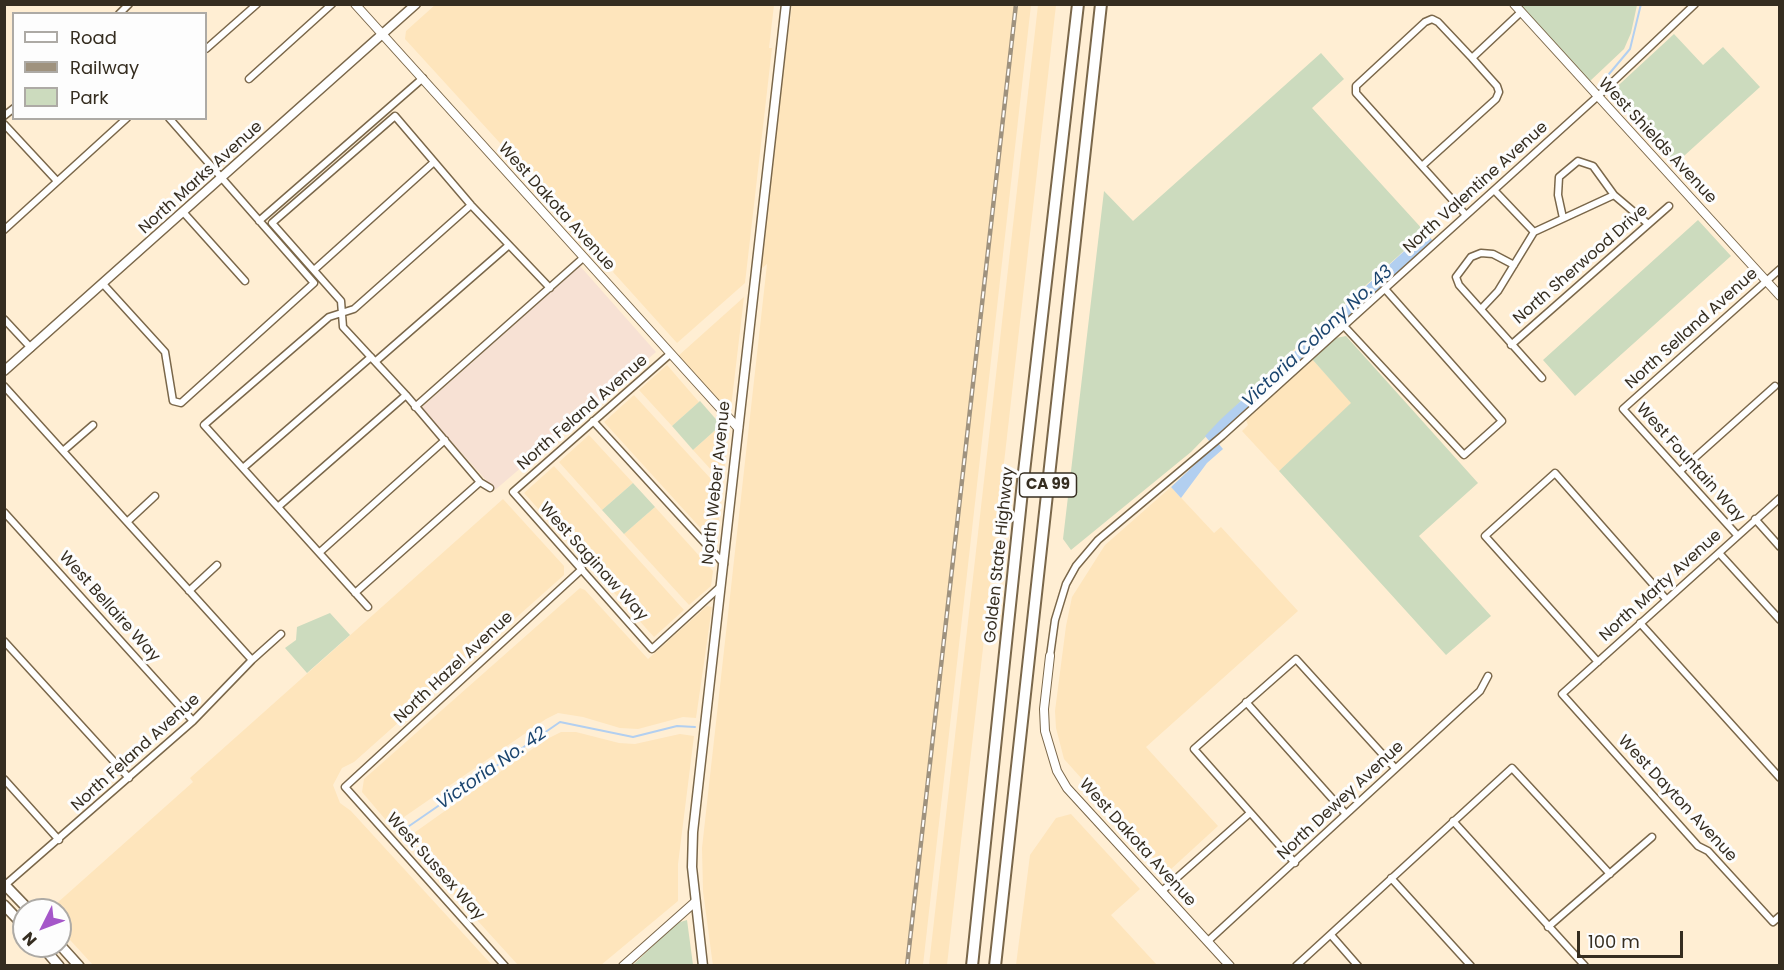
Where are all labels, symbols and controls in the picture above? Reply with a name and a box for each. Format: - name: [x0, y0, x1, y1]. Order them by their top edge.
- legend: [12, 12, 207, 120]
- text: Road: [70, 25, 117, 50]
- text: Railway: [70, 55, 139, 80]
- street label: West Shields Avenue: [1594, 74, 1720, 208]
- text: Park: [70, 85, 109, 110]
- street label: North Marks Avenue: [135, 118, 267, 238]
- street label: North Valentine Avenue: [1400, 118, 1552, 258]
- street label: West Dakota Avenue: [493, 139, 619, 275]
- street label: North Sherwood Drive: [1510, 201, 1652, 329]
- water label: Victoria Colony No. 43: [1238, 262, 1398, 412]
- street label: North Selland Avenue: [1622, 265, 1762, 393]
- street label: North Feland Avenue: [514, 351, 652, 475]
- street label: North Weber Avenue: [699, 400, 735, 566]
- street label: West Fountain Way: [1632, 400, 1748, 526]
- street label: Golden State Highway: [981, 466, 1019, 644]
- road number: CA 99: [1020, 473, 1076, 497]
- street label: West Saginaw Way: [535, 499, 651, 625]
- street label: North Marty Avenue: [1596, 526, 1726, 646]
- street label: West Bellaire Way: [54, 548, 164, 666]
- street label: North Hazel Avenue: [391, 608, 517, 728]
- street label: North Feland Avenue: [68, 690, 204, 816]
- water label: Victoria No. 42: [433, 723, 551, 815]
- street label: West Dayton Avenue: [1613, 732, 1741, 866]
- street label: North Dewey Avenue: [1274, 738, 1408, 864]
- street label: West Dakota Avenue: [1074, 775, 1200, 911]
- street label: West Sussex Way: [382, 809, 488, 925]
- north arrow: [12, 898, 72, 958]
- scale bar: [1580, 919, 1686, 957]
- text: N: [17, 927, 42, 951]
- text: 100 m: [1588, 929, 1640, 954]

